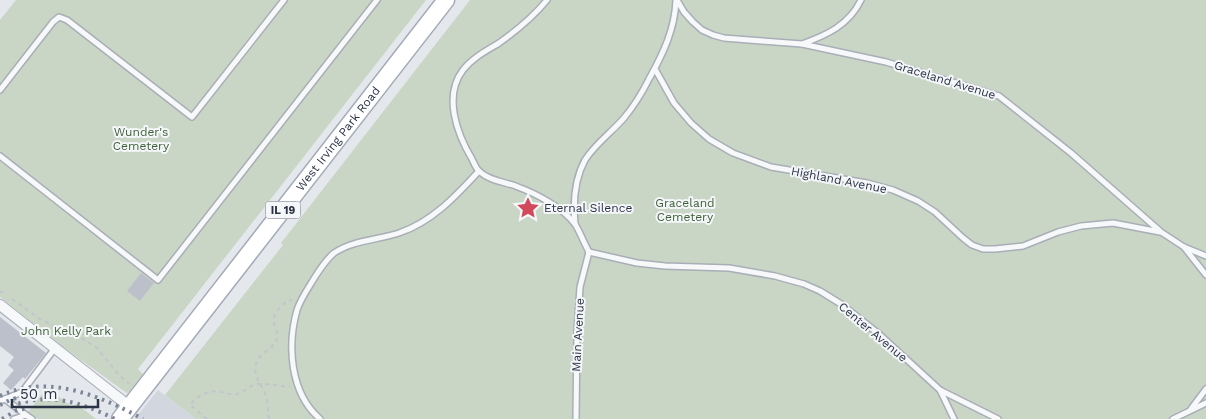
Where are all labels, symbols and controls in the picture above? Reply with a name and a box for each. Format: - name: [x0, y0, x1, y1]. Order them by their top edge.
- street label: Graceland Avenue: [893, 58, 997, 102]
- street label: West Irving Park Road: [293, 84, 383, 194]
- park label: Wunder's Cemetery: [113, 125, 170, 153]
- street label: Highland Avenue: [790, 164, 888, 196]
- place icon: Eternal Silence: [515, 195, 541, 221]
- park label: Graceland Cemetery: [655, 196, 715, 224]
- place label: Eternal Silence: [544, 201, 632, 215]
- road number: IL 19: [266, 202, 300, 218]
- street label: Main Avenue: [569, 298, 587, 372]
- street label: Center Avenue: [836, 299, 910, 365]
- park label: John Kelly Park: [21, 324, 111, 338]
- scale bar: [12, 376, 99, 408]
- text: 50 m: [20, 385, 57, 403]

